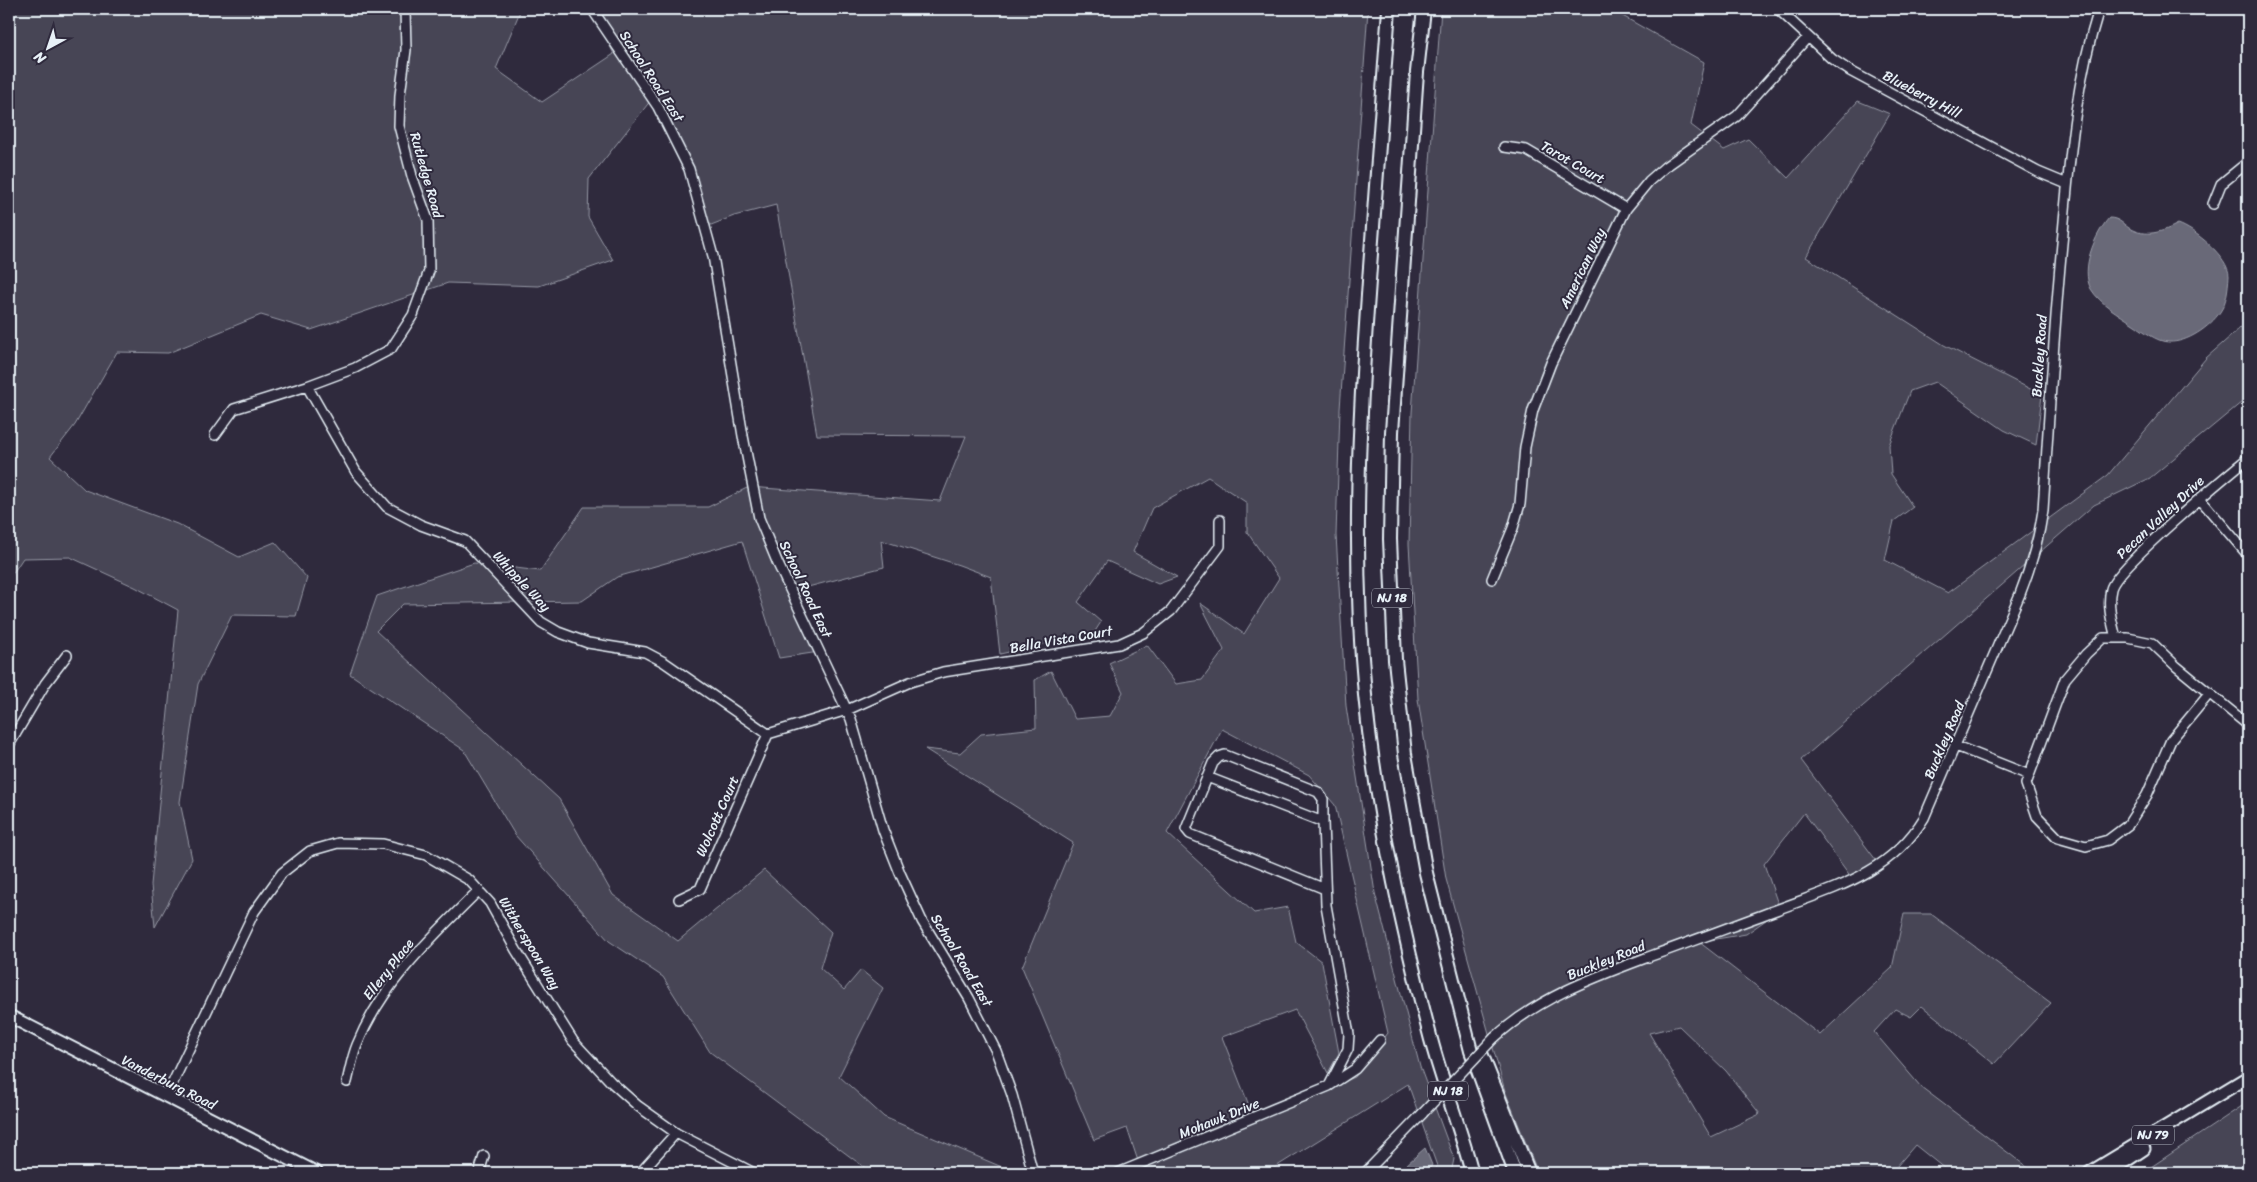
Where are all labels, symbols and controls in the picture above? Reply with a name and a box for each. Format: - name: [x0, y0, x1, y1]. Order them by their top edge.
- north arrow: [22, 22, 72, 72]
- street label: School Road East: [612, 25, 691, 128]
- text: N: [28, 45, 52, 71]
- street label: Blueberry Hill: [1878, 63, 1966, 126]
- street label: Rutledge Road: [402, 129, 451, 223]
- street label: Tarot Court: [1536, 134, 1610, 191]
- street label: American Way: [1552, 223, 1613, 314]
- street label: Buckley Road: [2024, 312, 2055, 398]
- street label: Pecan Valley Drive: [2110, 469, 2211, 565]
- street label: School Road East: [772, 536, 840, 643]
- street label: Whipple Way: [486, 545, 557, 618]
- road number: NJ 18: [1372, 588, 1412, 608]
- street label: Bella Vista Court: [1008, 618, 1116, 661]
- street label: Buckley Road: [1917, 696, 1973, 783]
- street label: Wolcott Court: [689, 772, 746, 861]
- street label: Witherspoon Way: [492, 892, 568, 995]
- street label: School Road East: [924, 909, 1000, 1013]
- street label: Ellery Place: [356, 933, 421, 1006]
- street label: Buckley Road: [1563, 933, 1651, 988]
- street label: Vanderburg Road: [117, 1048, 222, 1118]
- road number: NJ 18: [1428, 1082, 1468, 1100]
- street label: Mohawk Drive: [1175, 1091, 1263, 1146]
- road number: NJ 79: [2132, 1126, 2174, 1144]

